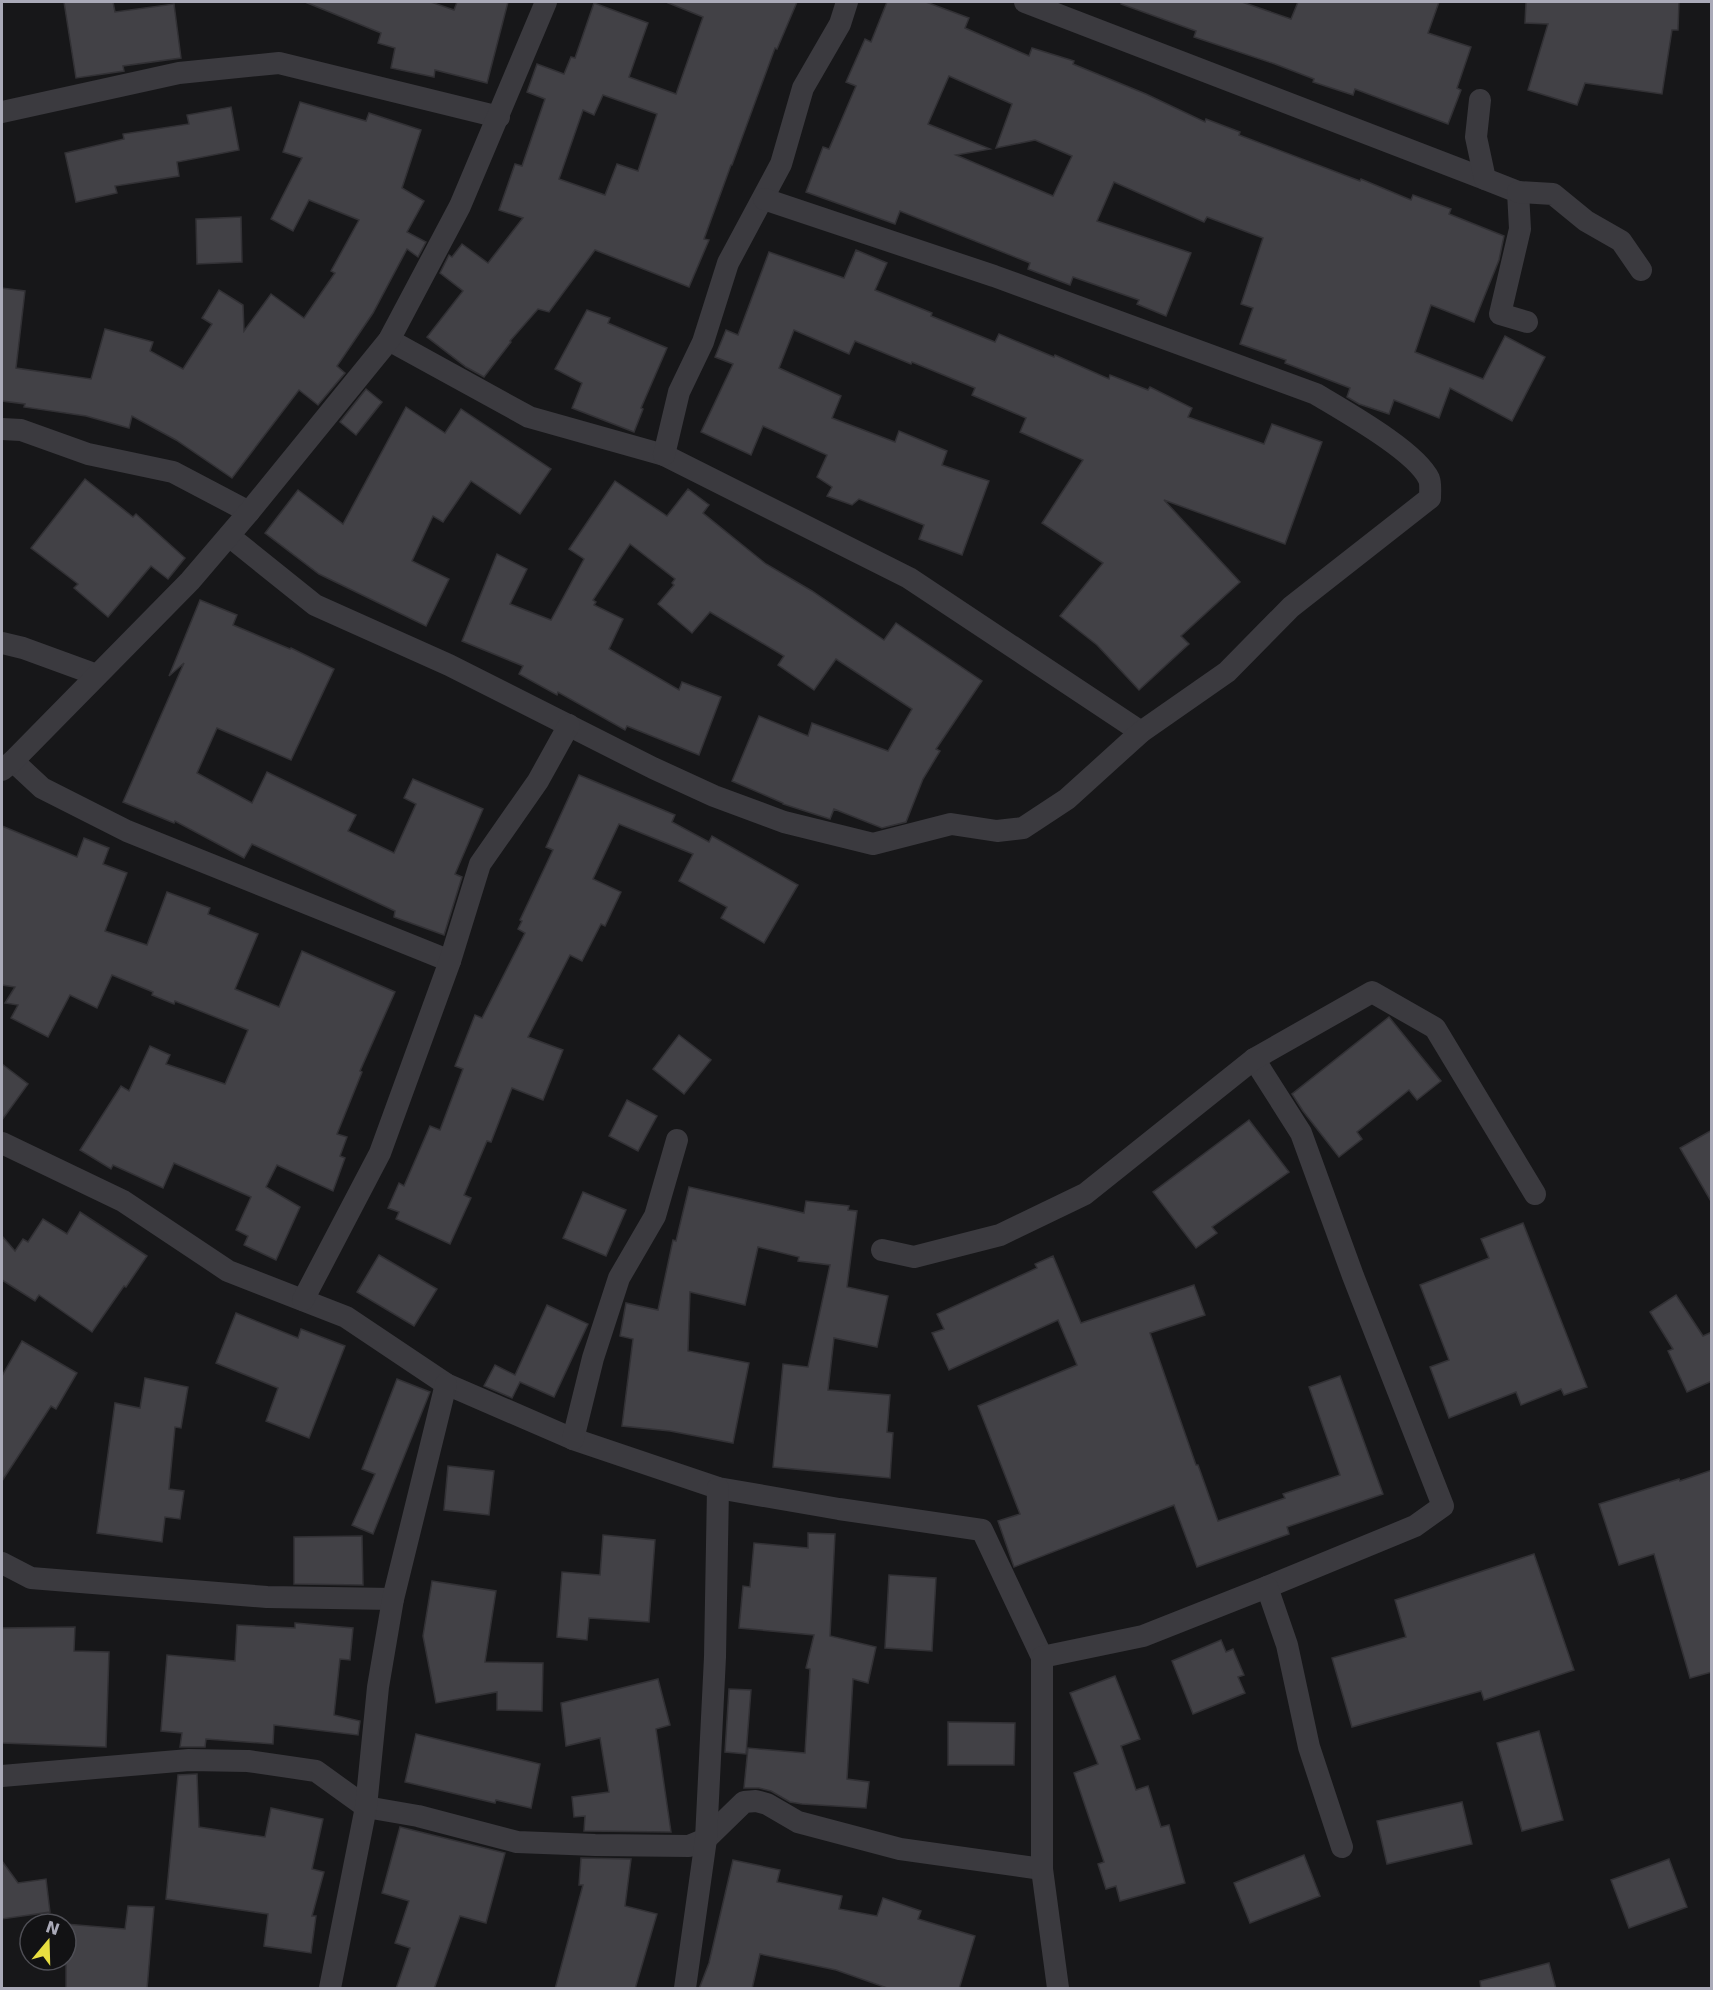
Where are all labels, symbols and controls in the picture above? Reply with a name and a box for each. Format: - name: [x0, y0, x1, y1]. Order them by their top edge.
- north arrow: [18, 1912, 78, 1972]
- text: N: [43, 1917, 62, 1939]

